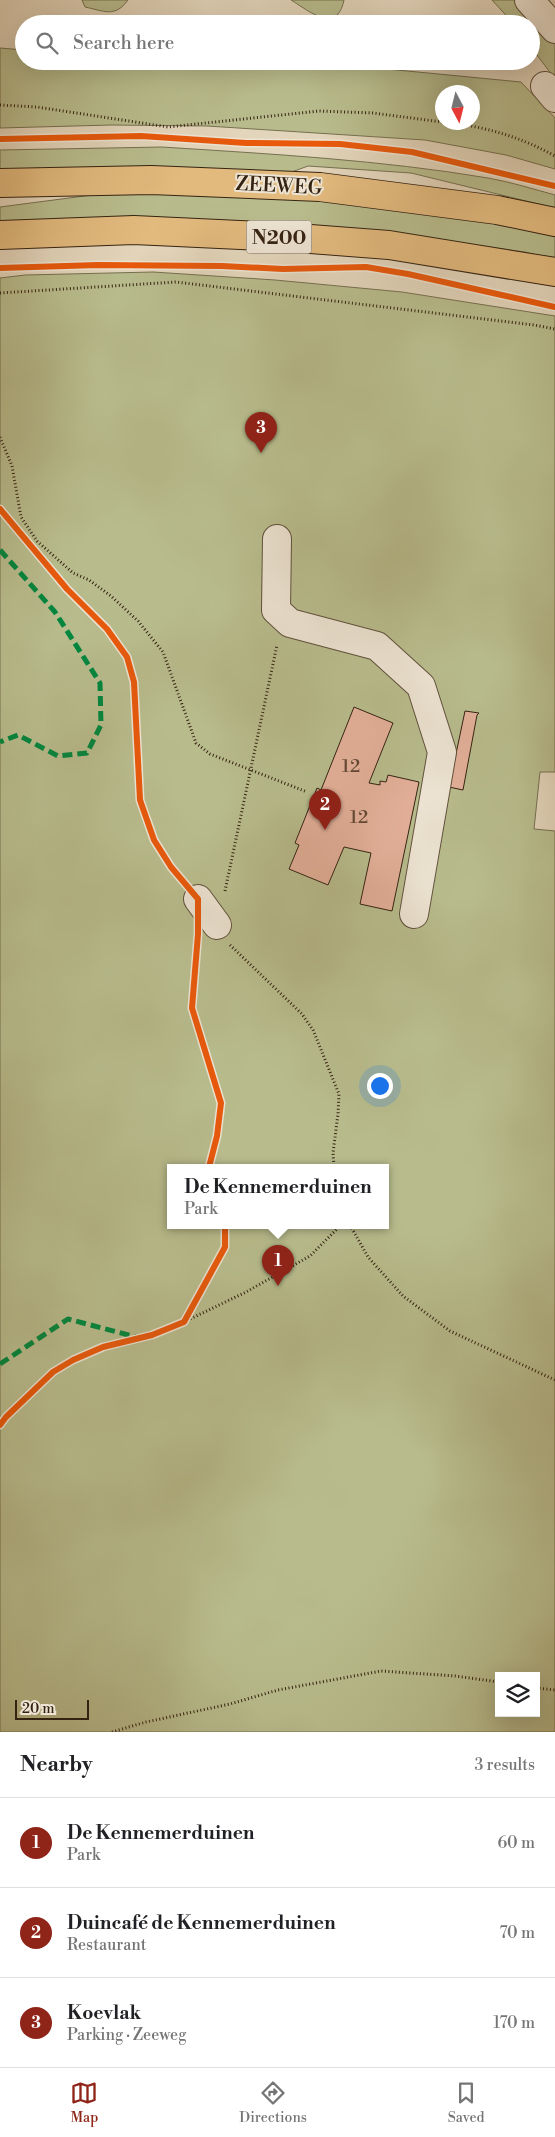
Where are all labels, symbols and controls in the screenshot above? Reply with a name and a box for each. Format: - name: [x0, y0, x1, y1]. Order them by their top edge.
- search box: [15, 15, 540, 70]
- icon: search: [33, 29, 61, 57]
- text: Search here: [73, 31, 174, 55]
- north arrow: [435, 85, 480, 130]
- street label: ZEEWEG: [235, 172, 323, 201]
- road number: N200: [246, 220, 312, 253]
- pin: 3: [245, 412, 277, 453]
- house number: 12: [342, 755, 360, 778]
- pin: 2: [309, 789, 341, 830]
- house number: 12: [350, 806, 368, 829]
- your location: [367, 1073, 393, 1099]
- popup: [167, 1164, 389, 1229]
- text: De Kennemerduinen: [184, 1175, 372, 1199]
- text: Park: [184, 1199, 218, 1219]
- pin: 1: [262, 1245, 294, 1286]
- map controls: [495, 1672, 540, 1717]
- button: layers: [495, 1672, 540, 1717]
- scale bar: [15, 1697, 89, 1720]
- text: 20 m: [22, 1700, 54, 1718]
- text: Nearby: [20, 1752, 93, 1778]
- text: 3 results: [474, 1755, 535, 1775]
- text: De Kennemerduinen: [67, 1821, 255, 1845]
- text: 1: [32, 1833, 40, 1853]
- text: 60 m: [497, 1833, 535, 1853]
- text: Park: [67, 1845, 100, 1865]
- text: Duincafé de Kennemerduinen: [67, 1911, 336, 1935]
- text: 2: [31, 1923, 41, 1943]
- text: 70 m: [499, 1923, 535, 1943]
- text: Restaurant: [67, 1935, 146, 1955]
- text: Koevlak: [67, 2001, 141, 2025]
- text: 3: [31, 2013, 41, 2033]
- text: 170 m: [493, 2013, 535, 2033]
- text: Parking · Zeeweg: [67, 2025, 187, 2045]
- tab: Map: [70, 2079, 98, 2127]
- tab: Directions: [239, 2079, 307, 2127]
- tab: Saved: [448, 2079, 485, 2127]

